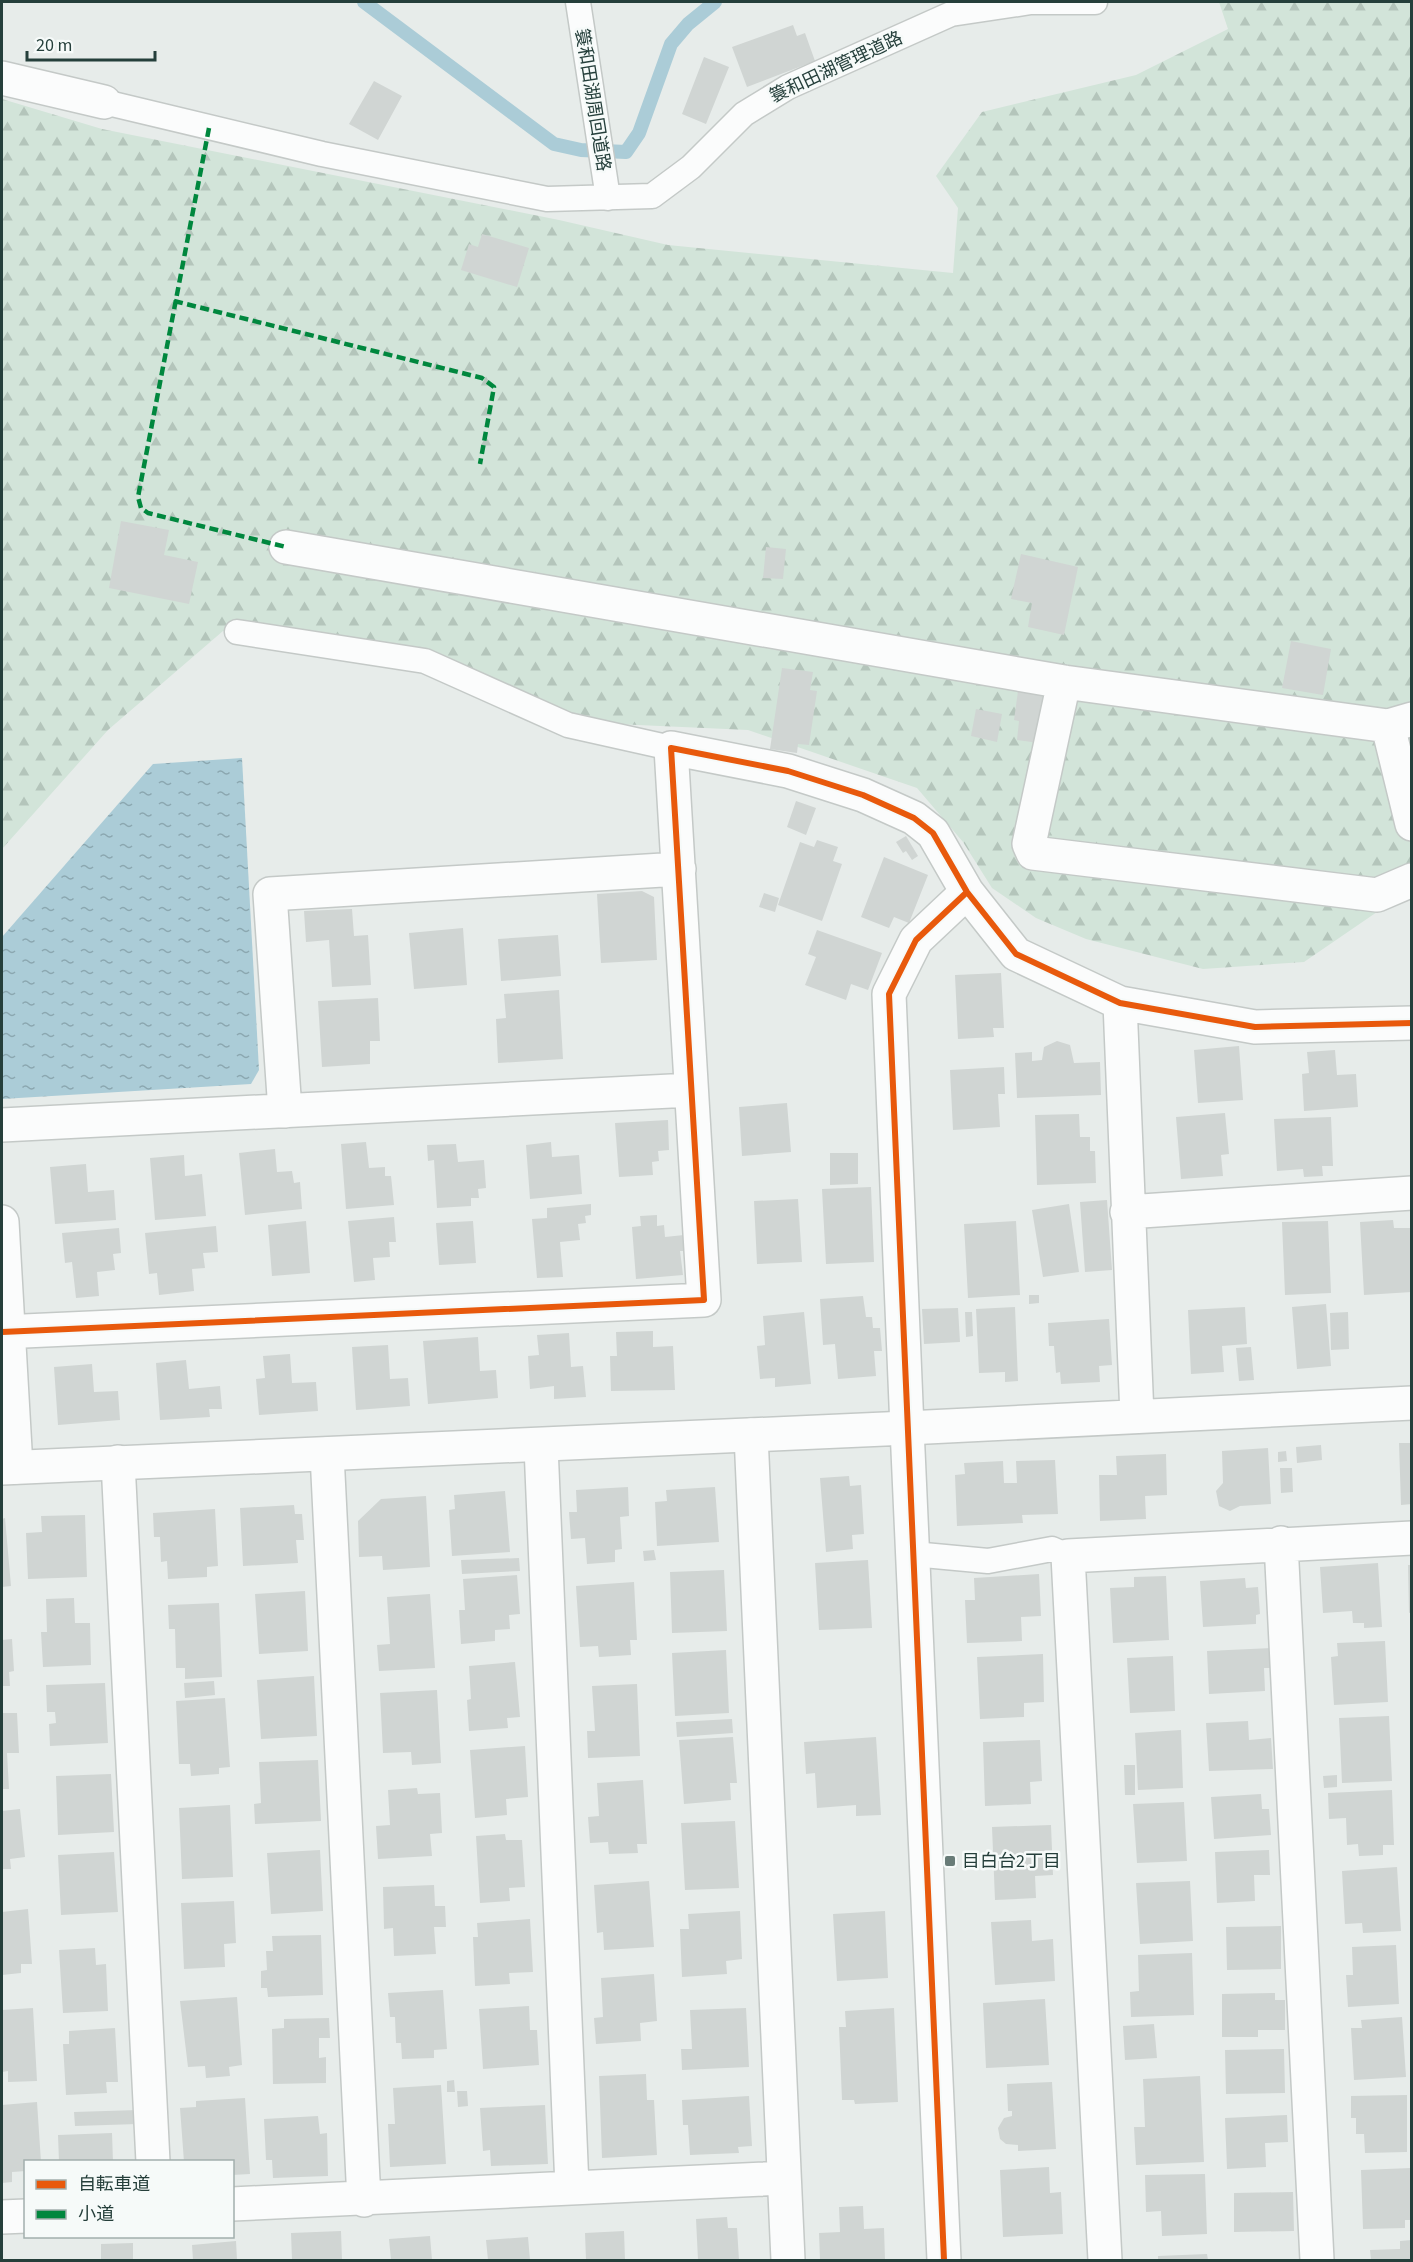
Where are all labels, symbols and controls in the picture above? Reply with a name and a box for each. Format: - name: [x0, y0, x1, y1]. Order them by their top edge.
- scale bar: [27, 24, 154, 62]
- street label: 簑和田湖管理道路: [766, 26, 907, 109]
- street label: 簑和田湖周回道路: [569, 27, 616, 173]
- text: 20 m: [36, 33, 72, 58]
- place label: 目白台2丁目: [962, 1849, 1061, 1874]
- marker: 目白台2丁目: [943, 1854, 957, 1868]
- legend: [24, 2160, 234, 2238]
- text: 自転車道: [78, 2172, 150, 2197]
- text: 小道: [78, 2202, 114, 2227]

